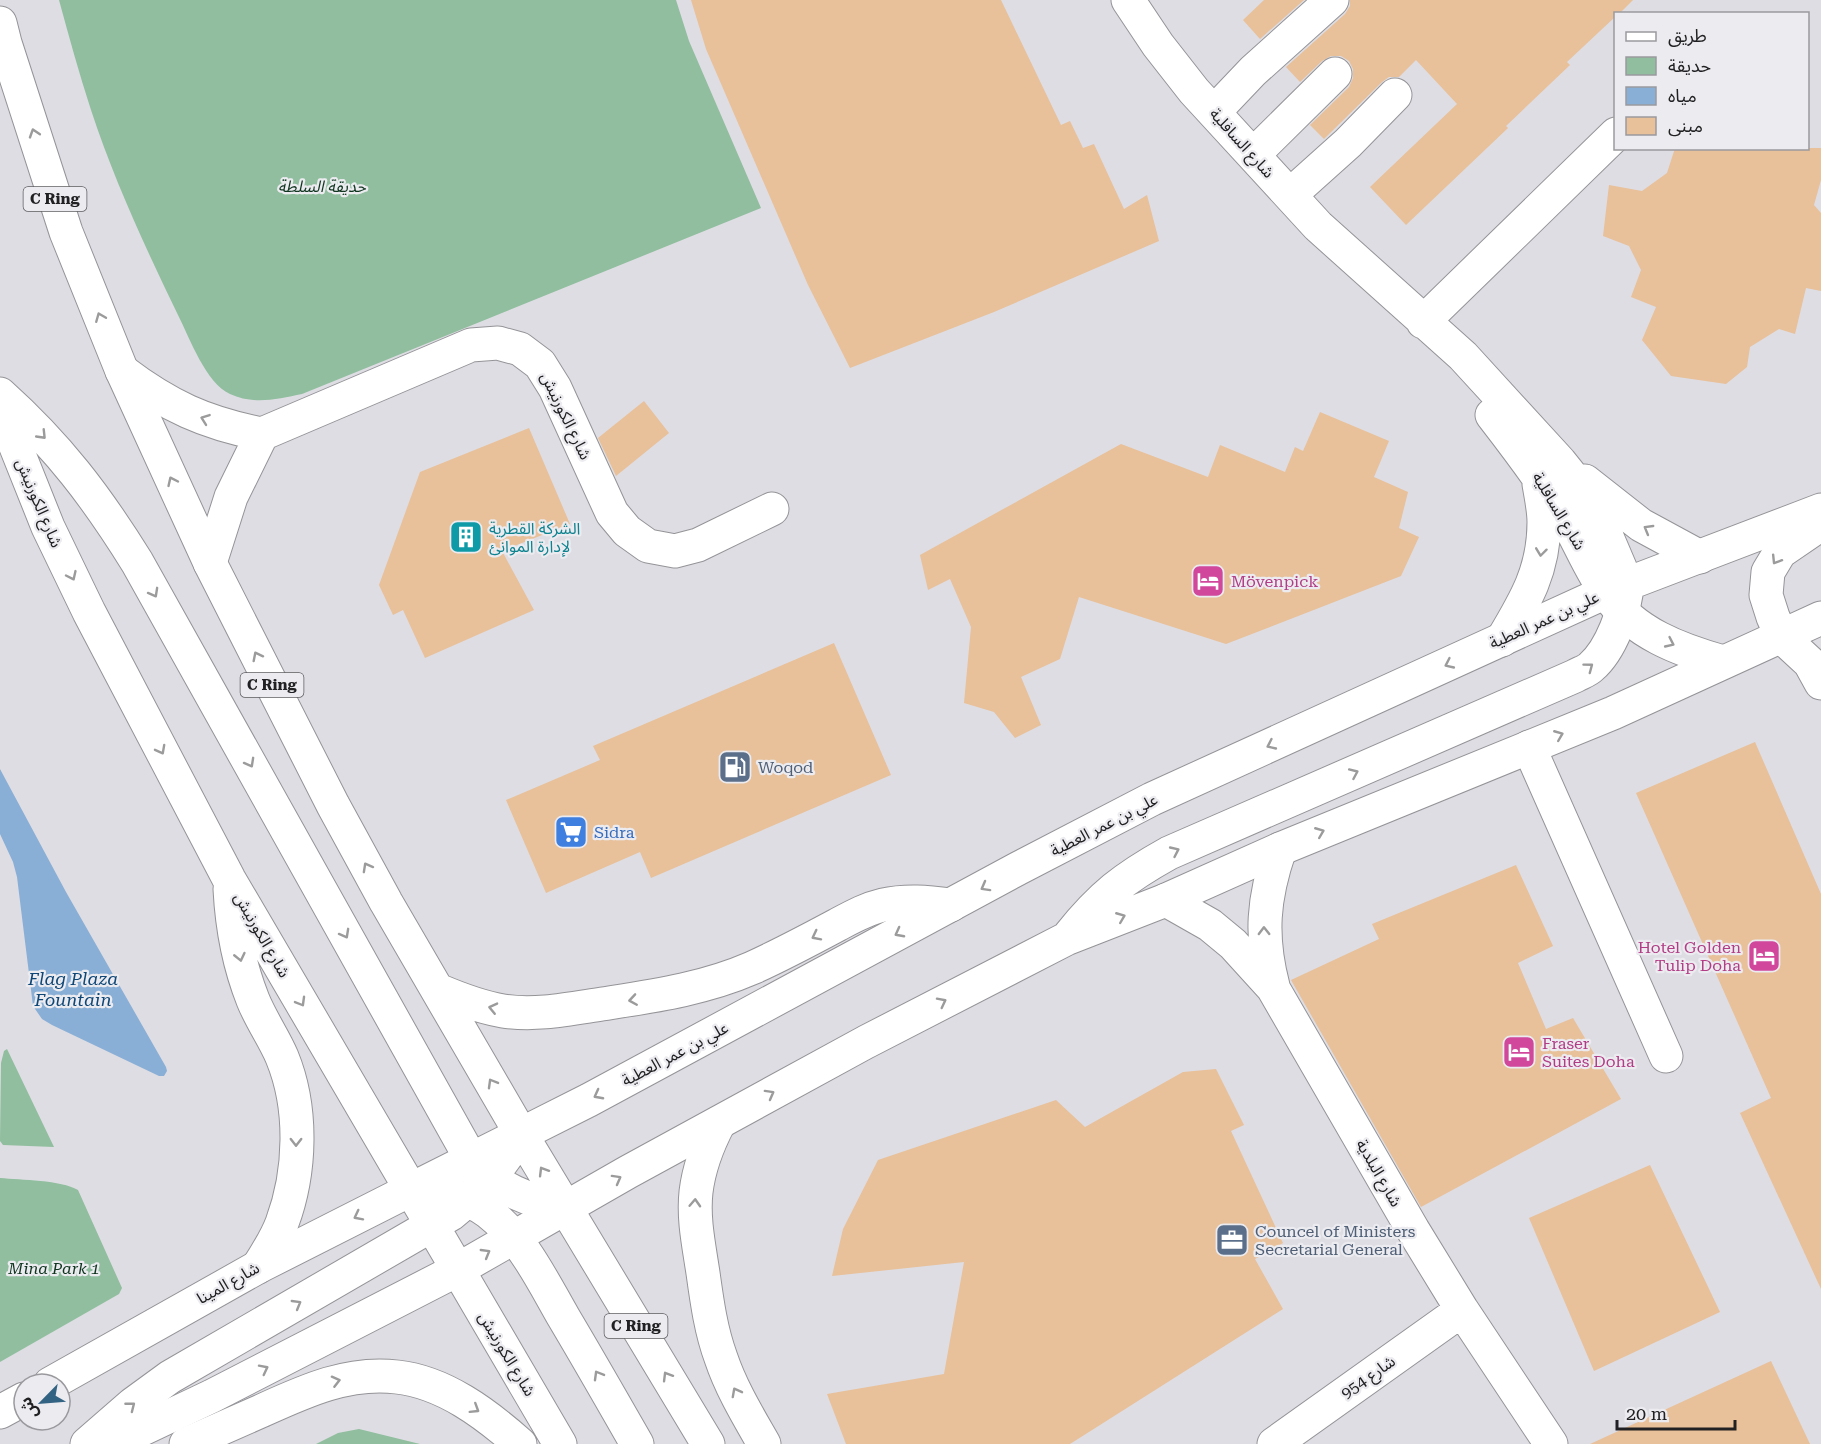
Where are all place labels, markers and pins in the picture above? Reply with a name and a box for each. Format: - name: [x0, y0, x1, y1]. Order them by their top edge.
- building icon: الشركة القطرية لإدارة الموانئ: [448, 519, 484, 555]
- place label: الشركة القطرية لإدارة الموانئ: [489, 519, 580, 557]
- hotel icon: Mövenpick: [1190, 563, 1226, 599]
- place label: Mövenpick: [1231, 572, 1318, 591]
- fuel station icon: Woqod: [717, 749, 753, 785]
- place label: Woqod: [758, 758, 813, 777]
- supermarket icon: Sidra: [553, 814, 589, 850]
- place label: Sidra: [594, 823, 635, 842]
- place label: Hotel Golden Tulip Doha: [1638, 938, 1741, 975]
- hotel icon: Hotel Golden Tulip Doha: [1746, 938, 1782, 974]
- hotel icon: Fraser Suites Doha: [1501, 1034, 1537, 1070]
- place label: Fraser Suites Doha: [1542, 1034, 1635, 1071]
- office icon: Councel of Ministers Secretarial General: [1214, 1222, 1250, 1258]
- place label: Councel of Ministers Secretarial General: [1255, 1222, 1416, 1259]

